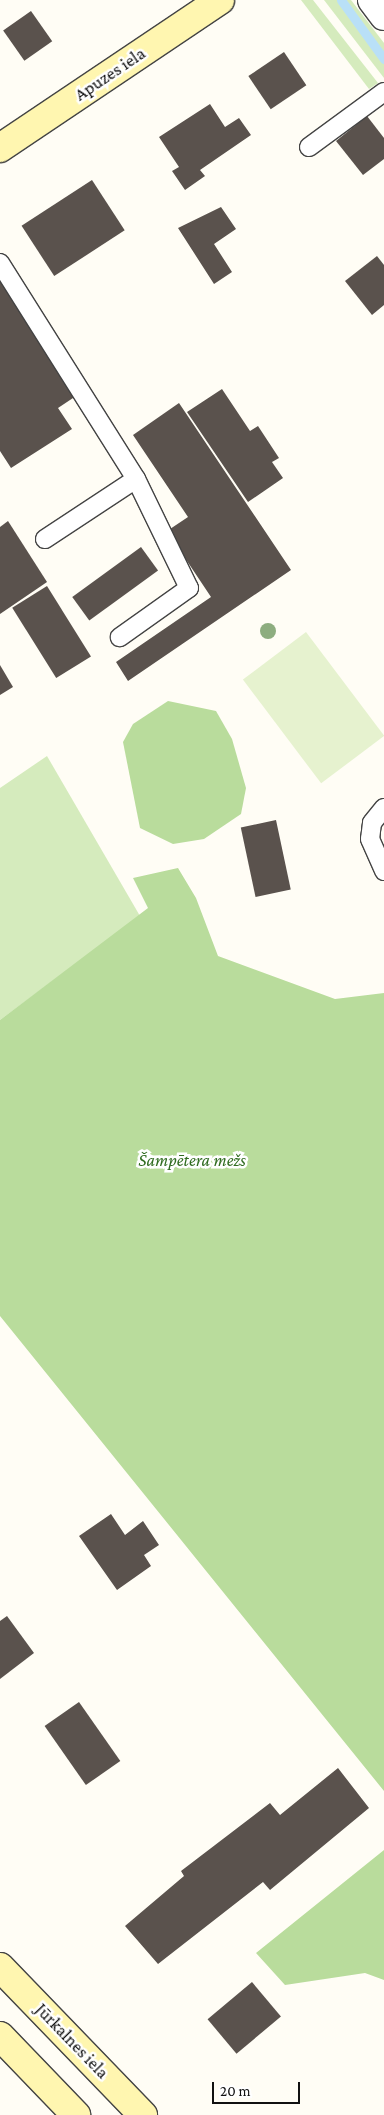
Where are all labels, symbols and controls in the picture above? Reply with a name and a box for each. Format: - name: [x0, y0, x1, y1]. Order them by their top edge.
- street label: Apuzes iela: [70, 42, 150, 106]
- park label: Šampētera mežs: [138, 1149, 246, 1171]
- street label: Jūrkalnes iela: [31, 1999, 113, 2083]
- scale bar: [214, 2072, 302, 2104]
- text: 20 m: [220, 2083, 251, 2099]

